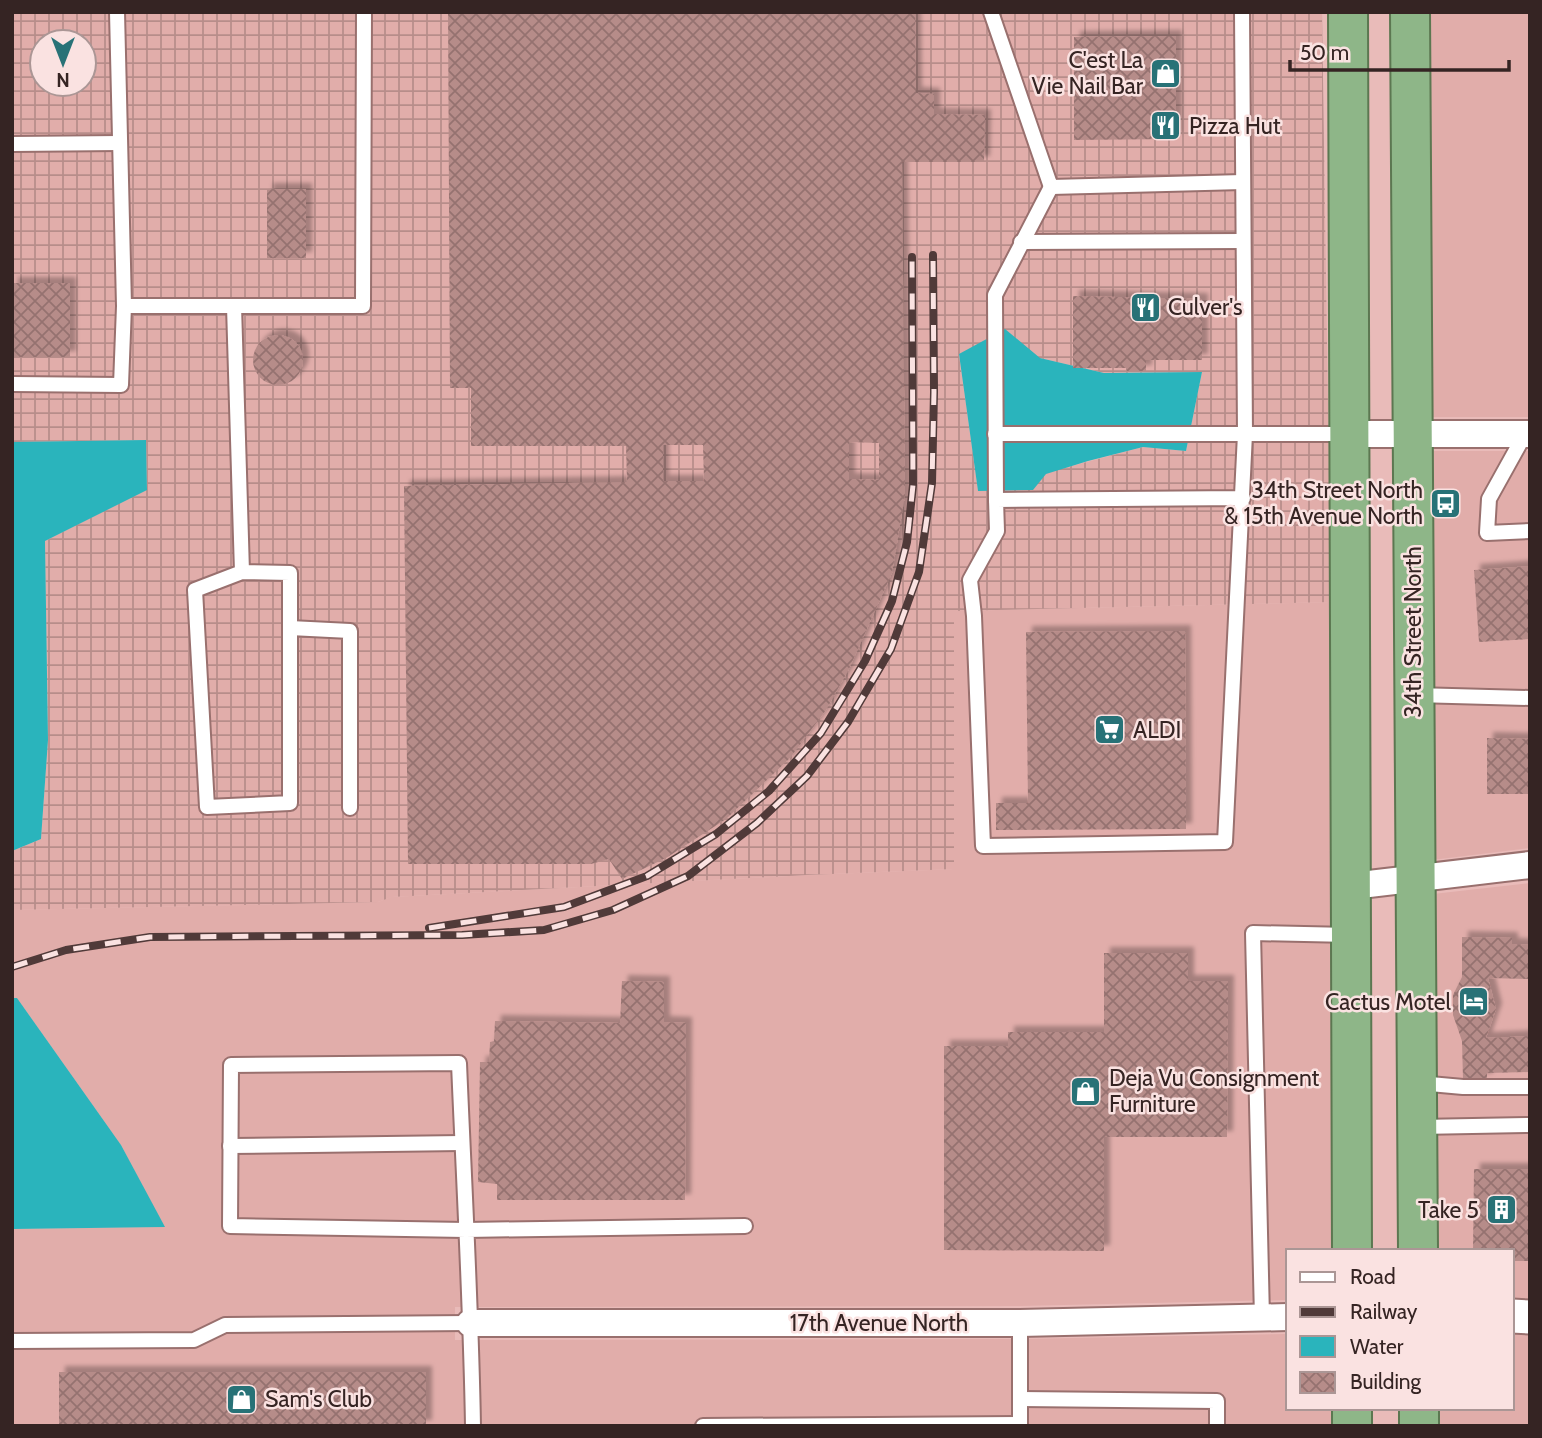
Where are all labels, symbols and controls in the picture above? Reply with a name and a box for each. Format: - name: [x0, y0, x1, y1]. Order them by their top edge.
- north arrow: [28, 28, 98, 98]
- scale bar: [1290, 28, 1509, 72]
- text: 50 m: [1300, 40, 1349, 65]
- place label: C'est La Vie Nail Bar: [1032, 46, 1144, 100]
- shop icon: C'est La Vie Nail Bar: [1149, 56, 1183, 90]
- text: N: [56, 68, 70, 91]
- restaurant icon: Pizza Hut: [1149, 109, 1183, 143]
- place label: Pizza Hut: [1189, 112, 1281, 140]
- restaurant icon: Culver's: [1128, 290, 1162, 324]
- place label: Culver's: [1168, 293, 1243, 321]
- place label: 34th Street North & 15th Avenue North: [1224, 476, 1423, 530]
- bus stop icon: 34th Street North & 15th Avenue North: [1429, 486, 1463, 520]
- street label: 34th Street North: [1399, 546, 1427, 718]
- supermarket icon: ALDI: [1093, 713, 1127, 747]
- place label: ALDI: [1133, 716, 1181, 744]
- hotel icon: Cactus Motel: [1457, 985, 1491, 1019]
- place label: Cactus Motel: [1325, 988, 1452, 1016]
- place label: Deja Vu Consignment Furniture: [1109, 1064, 1320, 1118]
- shop icon: Deja Vu Consignment Furniture: [1069, 1074, 1103, 1108]
- building icon: Take 5: [1485, 1193, 1519, 1227]
- place label: Take 5: [1418, 1196, 1479, 1224]
- legend: [1286, 1249, 1514, 1410]
- text: Road: [1350, 1264, 1396, 1289]
- text: Railway: [1350, 1299, 1418, 1324]
- street label: 17th Avenue North: [790, 1309, 968, 1337]
- text: Water: [1350, 1334, 1404, 1359]
- text: Building: [1350, 1369, 1422, 1394]
- shop icon: Sam's Club: [225, 1382, 259, 1416]
- place label: Sam's Club: [265, 1385, 372, 1413]

